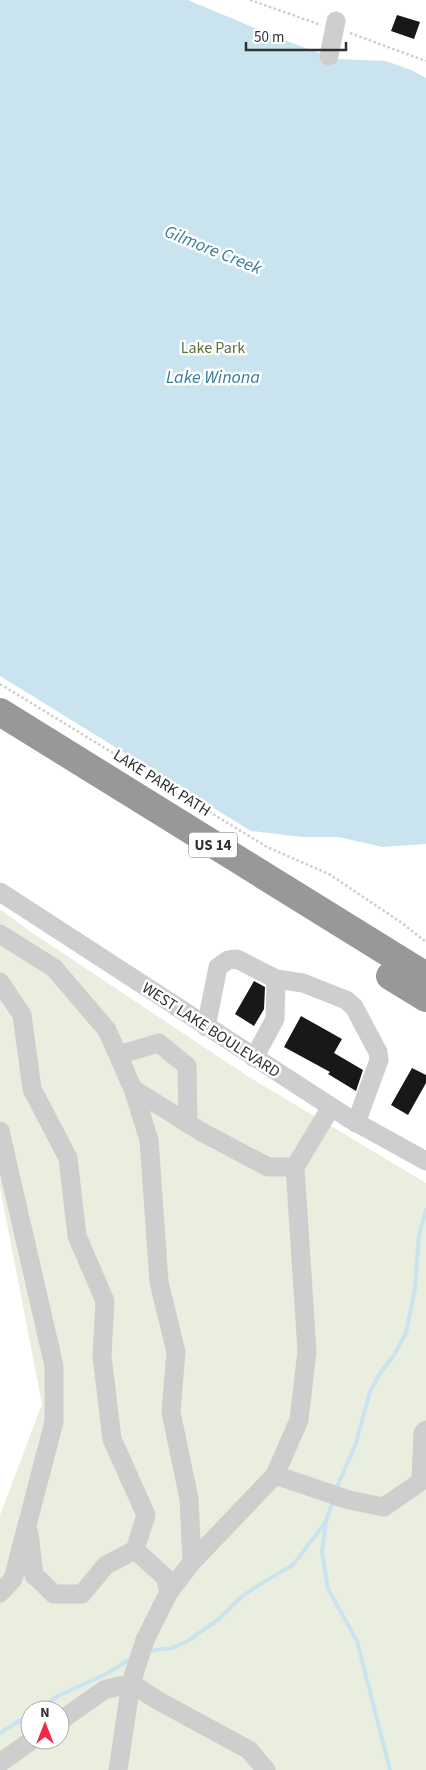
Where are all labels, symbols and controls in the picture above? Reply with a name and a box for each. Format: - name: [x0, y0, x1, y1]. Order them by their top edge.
- scale bar: [246, 20, 346, 52]
- text: 50 m: [254, 27, 284, 48]
- water label: Gilmore Creek: [161, 219, 266, 281]
- park label: Lake Park: [181, 337, 245, 359]
- water label: Lake Winona: [166, 365, 260, 390]
- street label: LAKE PARK PATH: [109, 744, 215, 822]
- road number: US 14: [189, 832, 237, 858]
- street label: WEST LAKE BOULEVARD: [138, 977, 284, 1083]
- north arrow: [20, 1700, 70, 1750]
- text: N: [40, 1703, 50, 1723]

